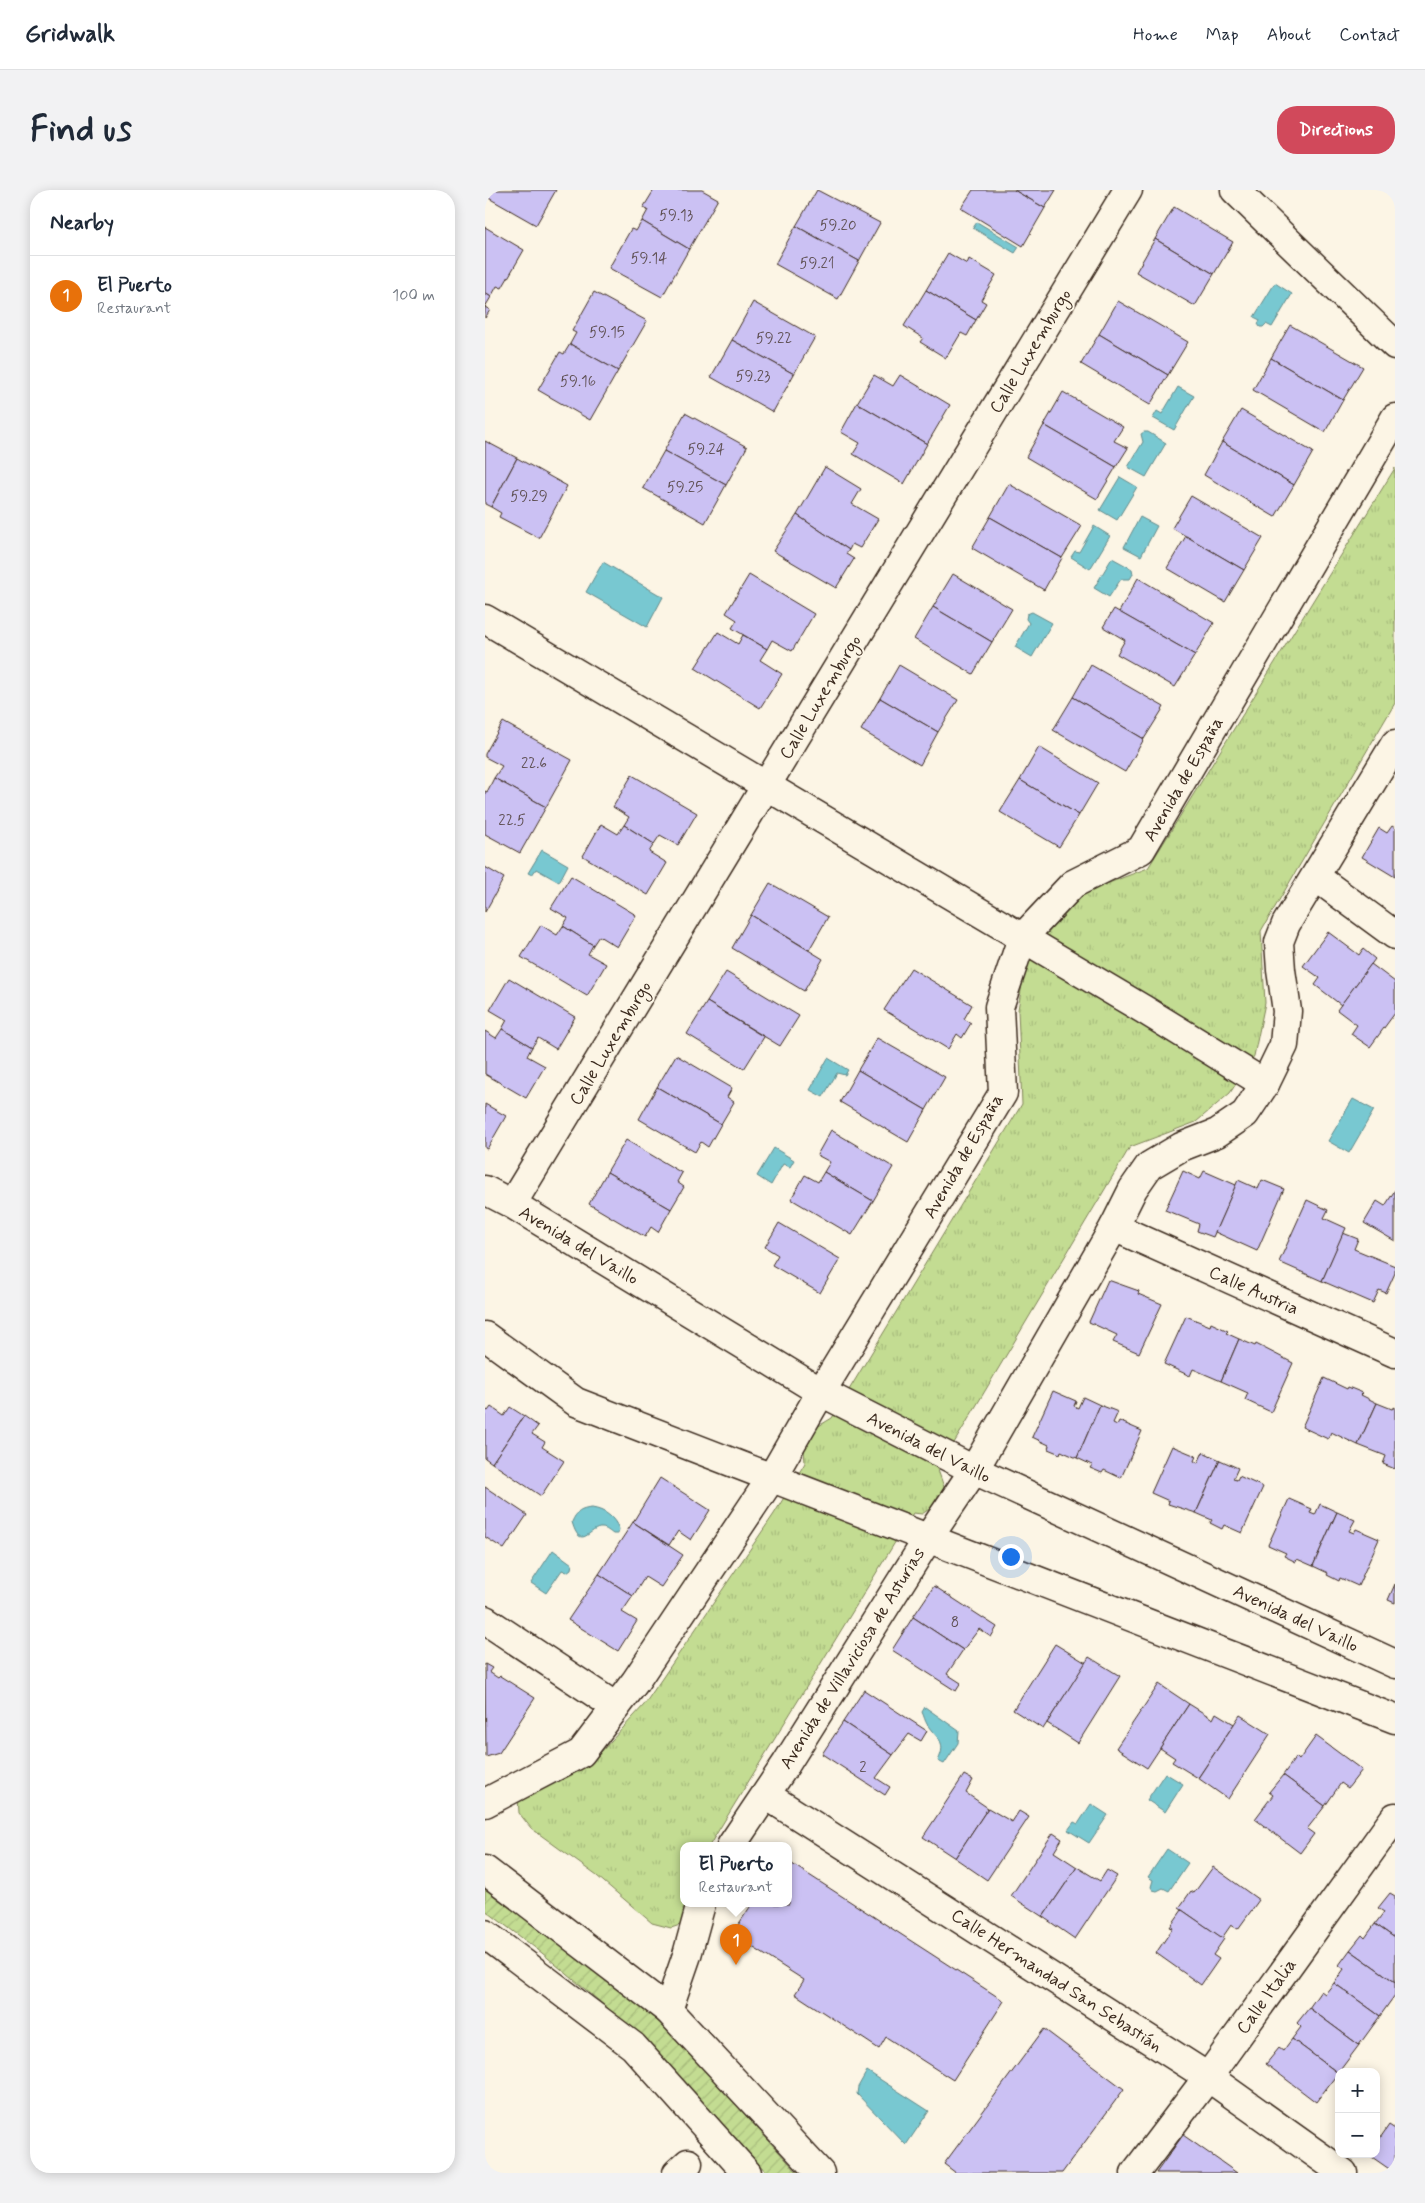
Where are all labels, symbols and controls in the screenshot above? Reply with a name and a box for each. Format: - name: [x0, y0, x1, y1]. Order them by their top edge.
- text: Gridwalk: [25, 19, 115, 50]
- text: Home: [1133, 23, 1178, 47]
- text: Map: [1206, 23, 1239, 47]
- text: About: [1267, 23, 1311, 47]
- text: Contact: [1339, 23, 1400, 47]
- button: Directions: [1277, 106, 1395, 154]
- text: Find us: [30, 107, 132, 153]
- house number: 59.13: [659, 206, 693, 226]
- text: Nearby: [50, 209, 114, 237]
- house number: 59.20: [820, 216, 857, 236]
- house number: 59.14: [631, 249, 667, 269]
- house number: 59.21: [800, 254, 834, 274]
- text: El Puerto: [97, 273, 172, 298]
- text: 1: [62, 285, 70, 306]
- text: 100 m: [392, 285, 435, 306]
- street label: Calle Luxemburgo: [984, 285, 1078, 419]
- text: Restaurant: [97, 298, 171, 319]
- house number: 59.15: [589, 323, 625, 343]
- house number: 59.22: [756, 329, 792, 349]
- house number: 59.23: [736, 367, 770, 387]
- house number: 59.16: [560, 372, 596, 392]
- house number: 59.24: [687, 440, 725, 460]
- house number: 59.25: [667, 478, 703, 498]
- house number: 59.29: [510, 487, 548, 507]
- street label: Calle Luxemburgo: [774, 631, 868, 765]
- street label: Avenida de España: [1138, 713, 1229, 846]
- house number: 22.6: [521, 754, 547, 774]
- house number: 22.5: [498, 811, 526, 831]
- street label: Calle Luxemburgo: [564, 977, 658, 1111]
- street label: Avenida de España: [918, 1090, 1009, 1223]
- street label: Avenida del Vaillo: [514, 1201, 643, 1291]
- street label: Calle Austria: [1205, 1260, 1302, 1321]
- street label: Avenida del Vaillo: [863, 1406, 994, 1489]
- street label: Avenida de Villaviciosa de Asturias: [775, 1543, 931, 1774]
- your location: [998, 1544, 1024, 1570]
- street label: Avenida del Vaillo: [1229, 1579, 1362, 1658]
- house number: 8: [951, 1613, 959, 1633]
- house number: 2: [859, 1758, 867, 1778]
- popup: [680, 1842, 792, 1907]
- text: El Puerto: [699, 1852, 773, 1877]
- text: Restaurant: [699, 1877, 773, 1898]
- street label: Calle Hermandad San Sebastián: [946, 1903, 1167, 2058]
- pin: 1: [720, 1924, 752, 1965]
- street label: Calle Italia: [1231, 1954, 1302, 2039]
- map controls: [1335, 2068, 1380, 2158]
- button: +: [1335, 2068, 1380, 2113]
- button: −: [1335, 2113, 1380, 2158]

